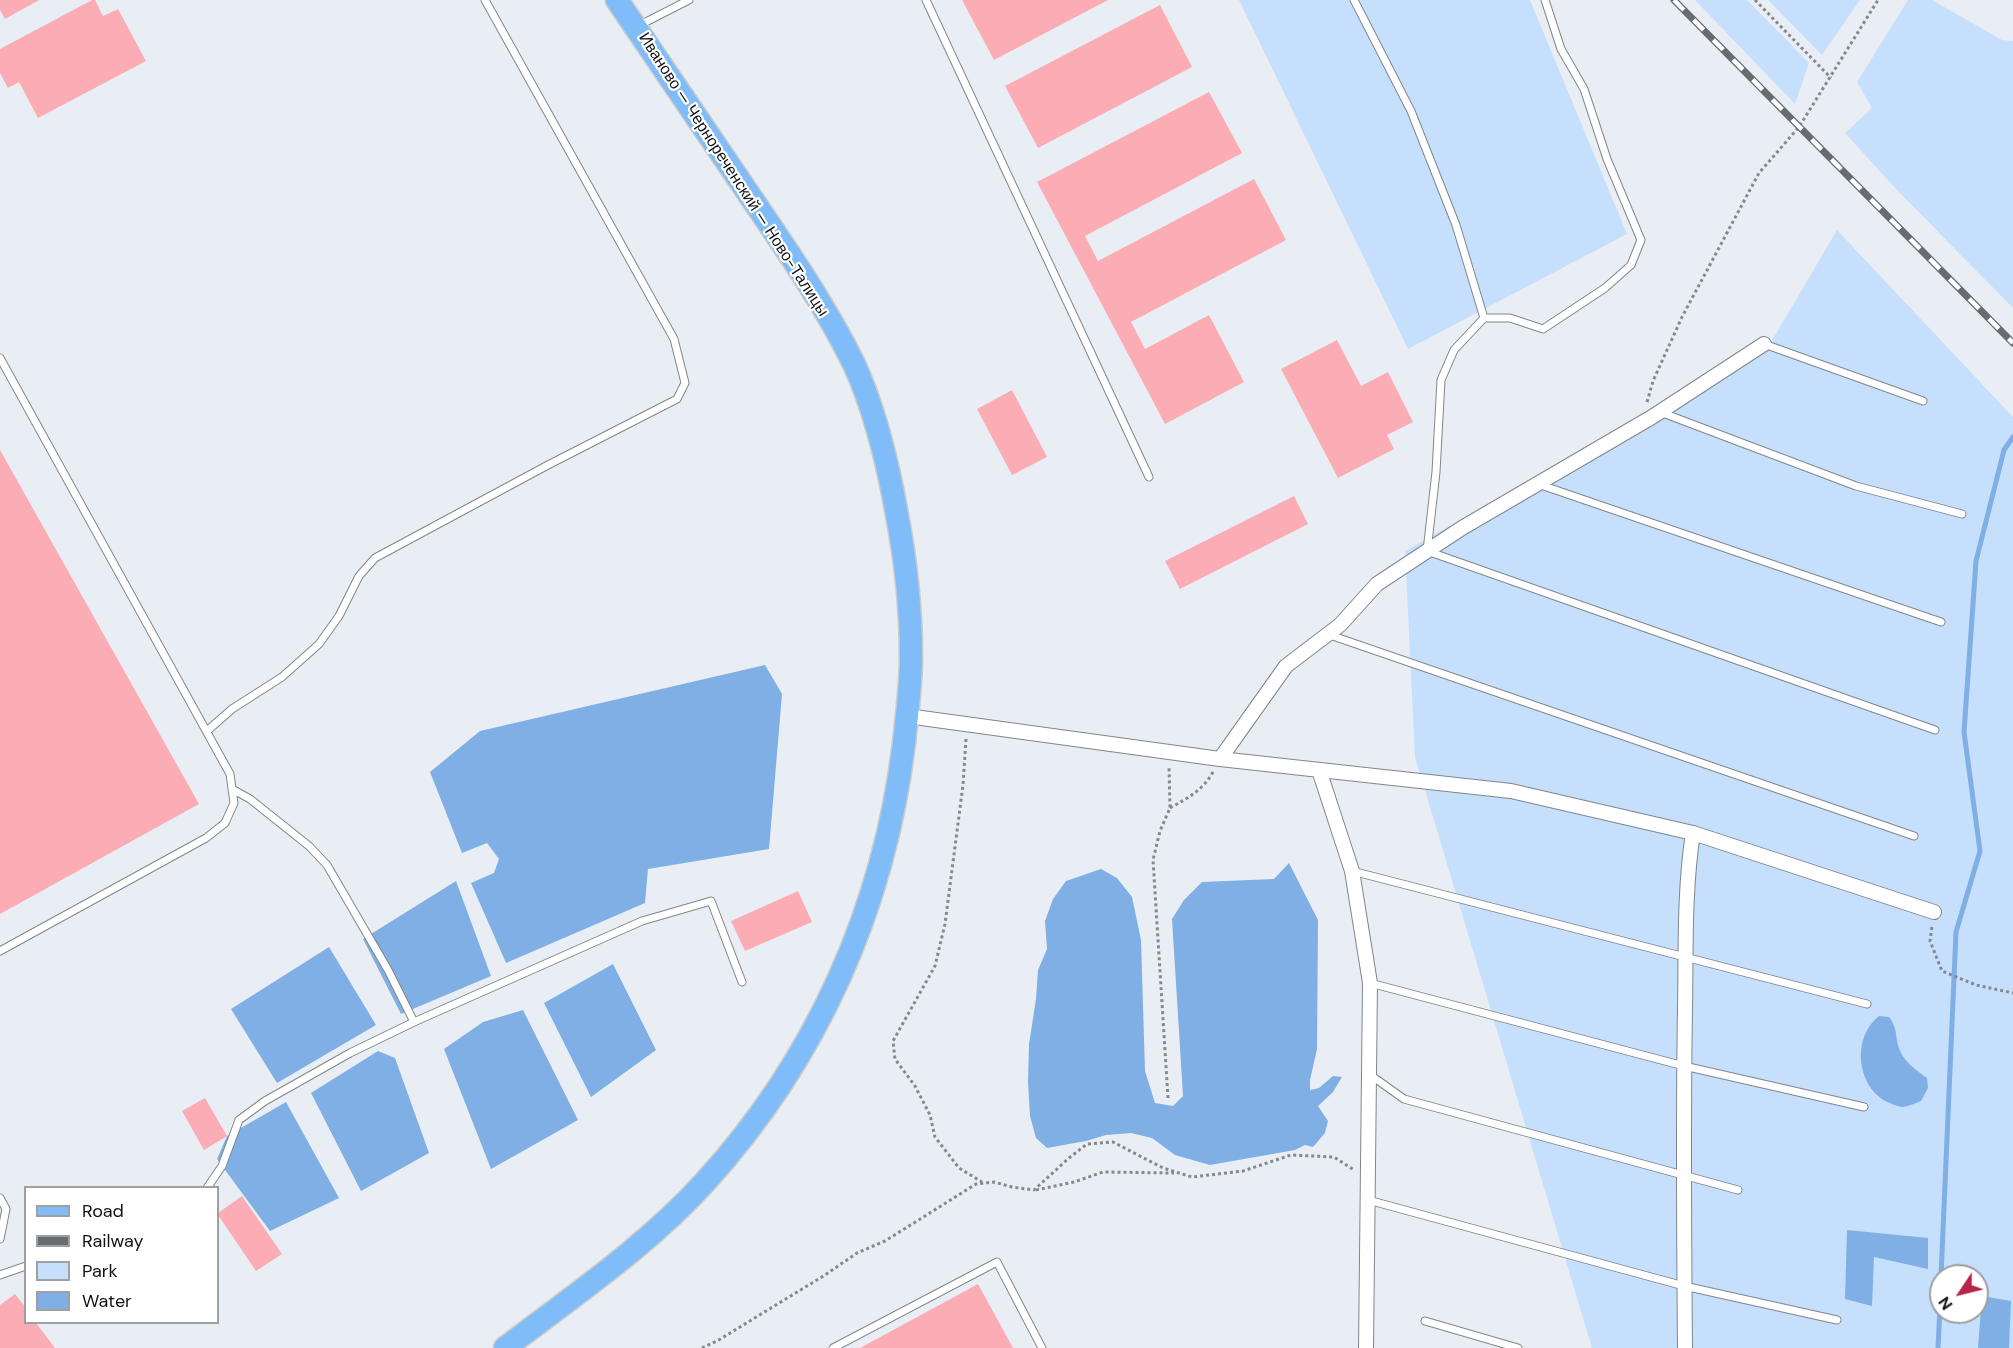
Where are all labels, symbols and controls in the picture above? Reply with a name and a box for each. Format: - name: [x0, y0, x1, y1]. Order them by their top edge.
- street label: Иваново — Чернореченский — Ново-Талицы: [634, 30, 832, 320]
- legend: [24, 1186, 219, 1324]
- text: Road: [82, 1199, 124, 1223]
- text: Railway: [82, 1229, 144, 1253]
- text: Park: [82, 1259, 118, 1283]
- north arrow: [1929, 1264, 1989, 1324]
- text: Water: [82, 1289, 132, 1313]
- text: N: [1934, 1293, 1957, 1314]

